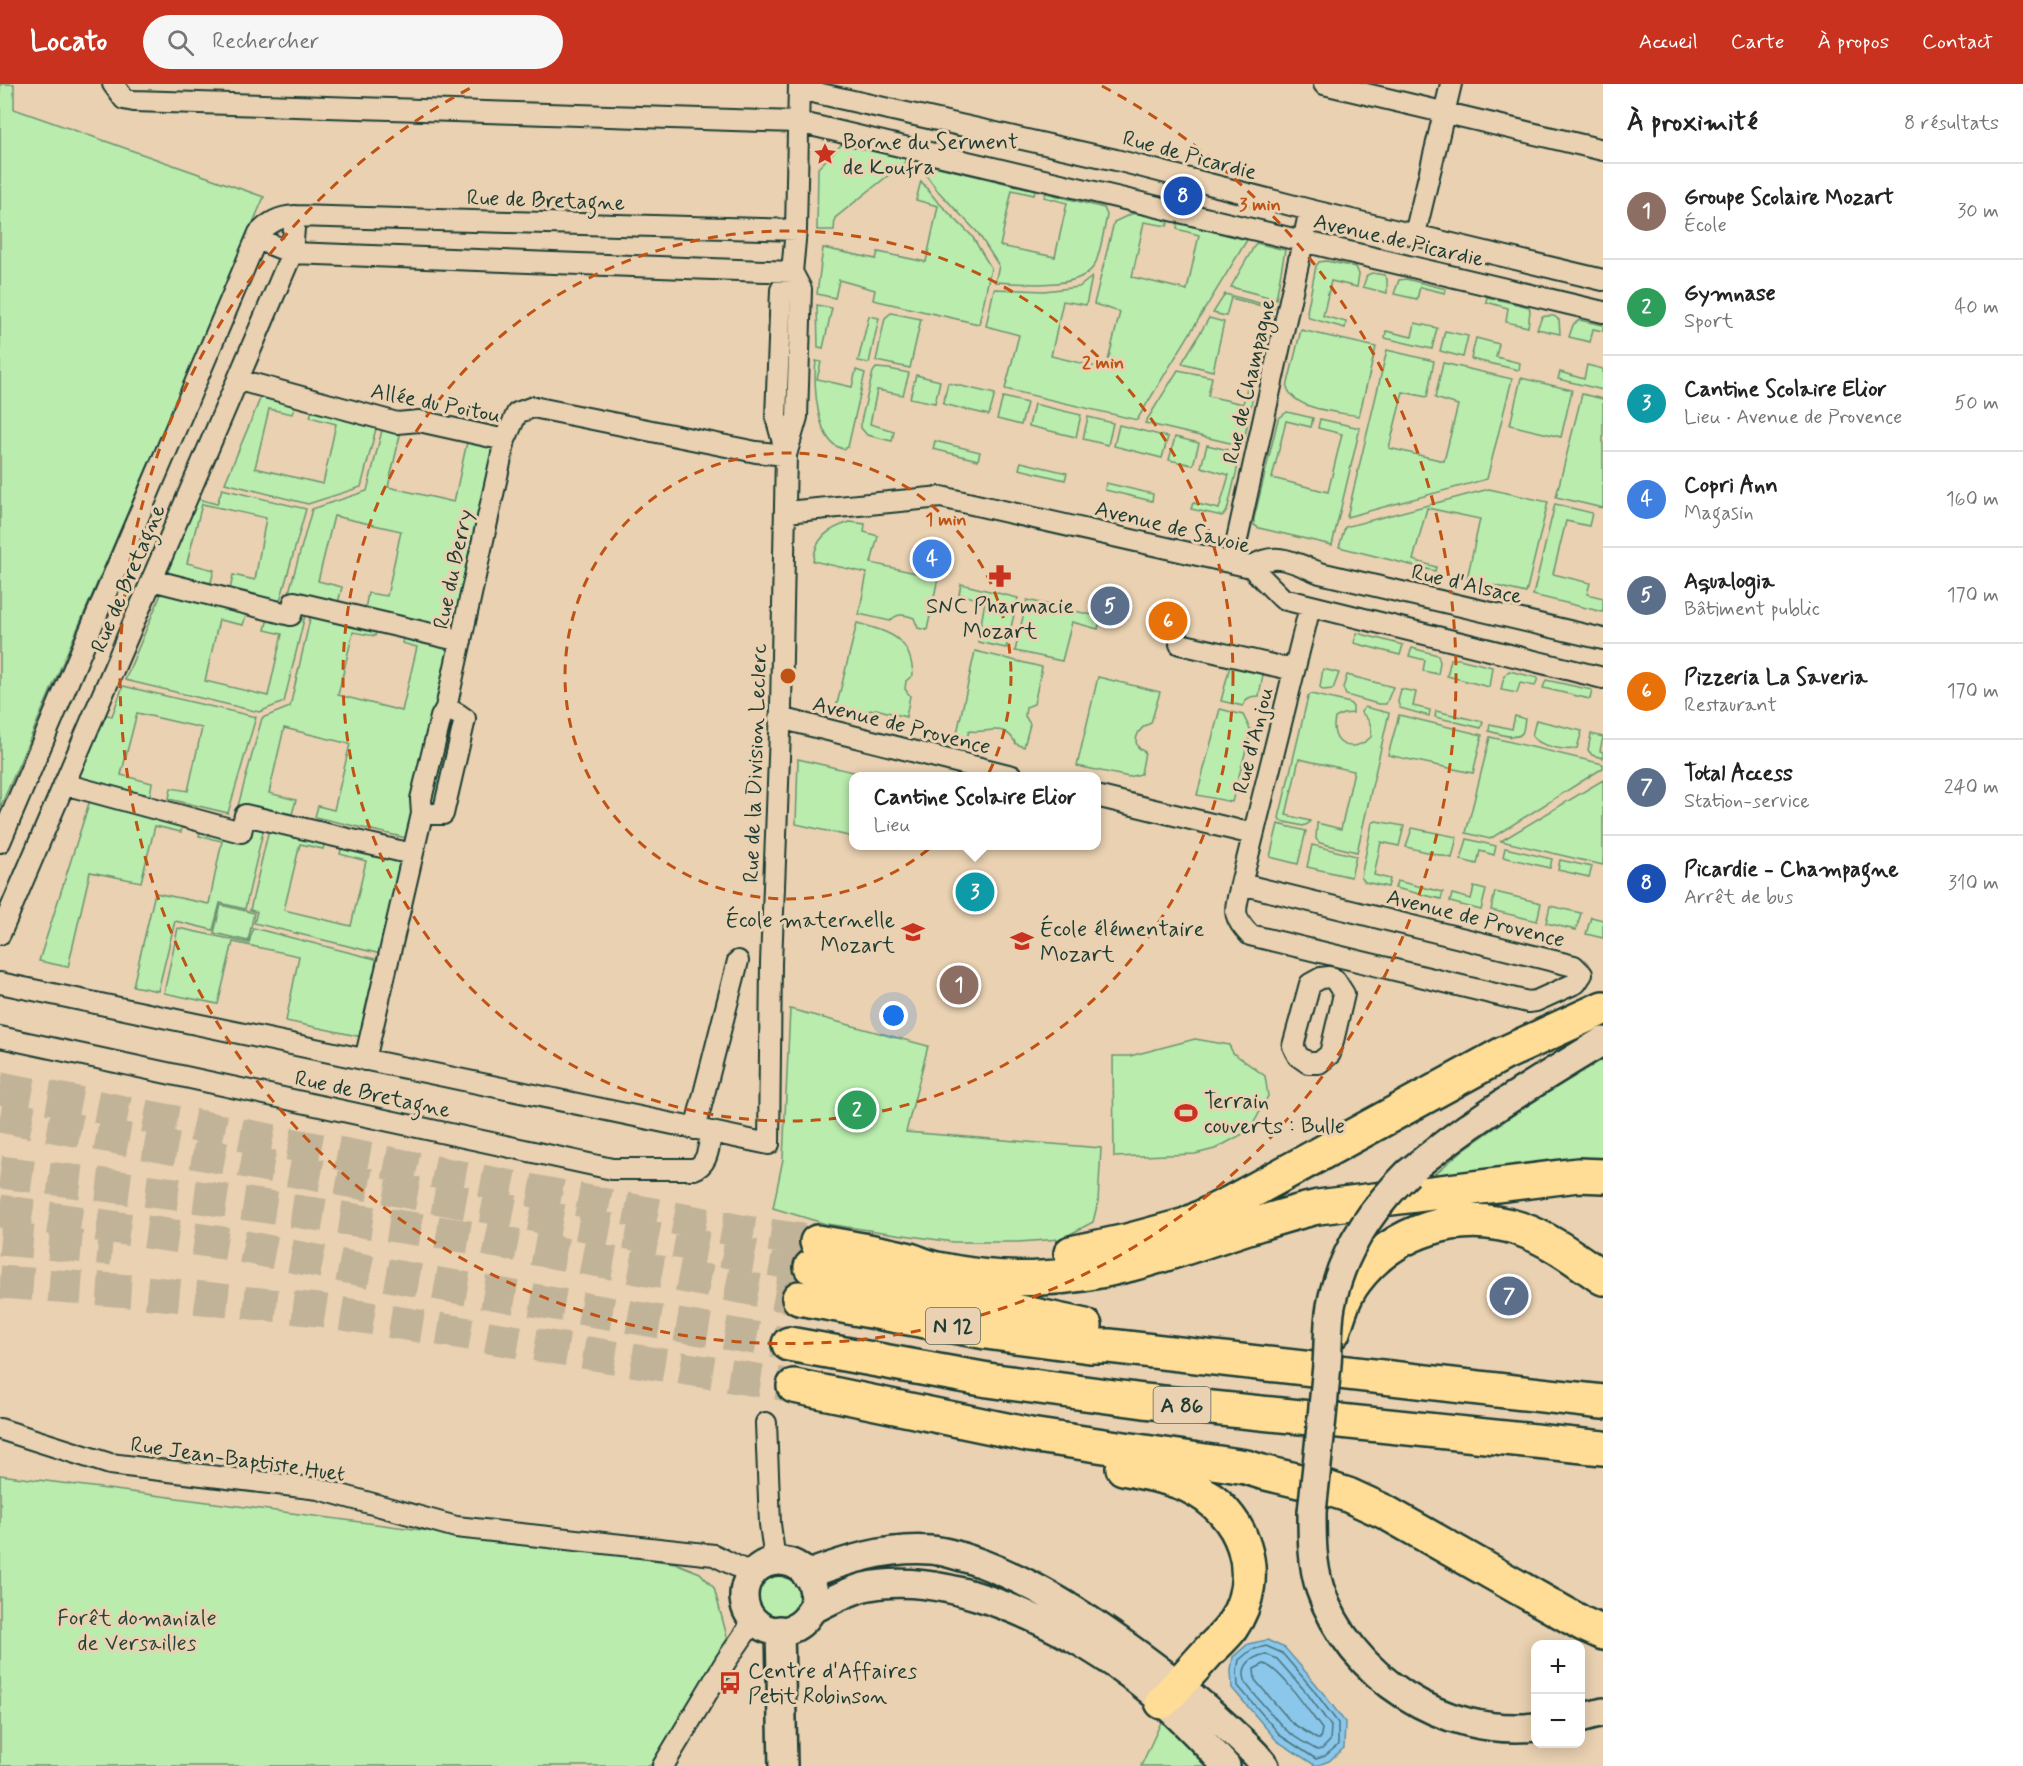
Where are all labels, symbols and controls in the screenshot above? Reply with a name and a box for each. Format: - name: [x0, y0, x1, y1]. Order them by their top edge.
- search box: [143, 15, 563, 69]
- text: Locato: [30, 24, 107, 61]
- icon: search: [164, 26, 197, 59]
- text: Rechercher: [212, 28, 319, 56]
- text: Accueil: [1639, 28, 1698, 56]
- text: Carte: [1731, 28, 1785, 56]
- text: À propos: [1818, 28, 1889, 56]
- text: Contact: [1922, 28, 1993, 56]
- text: À proximité: [1627, 106, 1758, 140]
- text: 8 résultats: [1904, 110, 1999, 137]
- street label: Rue de Picardie: [1119, 125, 1260, 187]
- place label: Borne du Serment de Koufra: [843, 129, 1018, 182]
- place icon: Borne du Serment de Koufra: [812, 141, 838, 167]
- pin: 8: [1164, 174, 1202, 218]
- street label: Rue de Bretagne: [466, 184, 626, 221]
- text: Groupe Scolaire Mozart: [1684, 184, 1894, 212]
- text: 3 min: [1239, 193, 1281, 217]
- text: 1: [1642, 198, 1651, 225]
- text: 30 m: [1957, 198, 1999, 225]
- street label: Avenue de Picardie: [1311, 208, 1486, 274]
- text: École: [1684, 212, 1727, 239]
- text: Gymnase: [1684, 280, 1776, 308]
- text: 2: [1642, 294, 1651, 321]
- text: 40 m: [1955, 294, 1999, 321]
- street label: Rue de Champagne: [1217, 296, 1286, 468]
- text: Sport: [1684, 308, 1733, 335]
- text: 2 min: [1082, 351, 1124, 375]
- text: Cantine Scolaire Elior: [1684, 376, 1887, 404]
- street label: Allée du Poitou: [368, 378, 503, 430]
- text: 3: [1642, 390, 1651, 417]
- text: 50 m: [1954, 390, 1999, 417]
- text: Lieu · Avenue de Provence: [1684, 404, 1902, 431]
- text: Copri Ann: [1684, 472, 1778, 500]
- text: 4: [1641, 486, 1652, 513]
- text: 160 m: [1946, 486, 1999, 513]
- street label: Avenue de Savoie: [1092, 495, 1253, 561]
- street label: Rue de Bretagne: [85, 500, 175, 658]
- text: Magasin: [1684, 500, 1754, 527]
- street label: Rue du Berry: [428, 507, 480, 632]
- text: 1 min: [925, 508, 967, 532]
- pin: 4: [912, 536, 952, 582]
- street label: Rue d'Alsace: [1408, 559, 1525, 611]
- pharmacy icon: SNC Pharmacie Mozart: [987, 563, 1013, 589]
- text: Aqualogia: [1684, 568, 1774, 596]
- text: 5: [1641, 582, 1653, 609]
- text: 170 m: [1947, 582, 1999, 609]
- pin: 5: [1090, 584, 1130, 628]
- place label: SNC Pharmacie Mozart: [926, 593, 1074, 646]
- text: Bâtiment public: [1684, 596, 1820, 623]
- pin: 6: [1148, 598, 1188, 644]
- street label: Rue de la Division Leclerc: [738, 643, 774, 883]
- text: Pizzeria La Saveria: [1684, 664, 1867, 692]
- centre of rings: [778, 666, 798, 686]
- text: 6: [1641, 678, 1652, 705]
- text: 170 m: [1947, 678, 1999, 705]
- street label: Rue d'Anjou: [1227, 684, 1282, 797]
- street label: Avenue de Provence: [810, 690, 993, 762]
- text: Restaurant: [1684, 692, 1777, 719]
- text: Total Access: [1684, 760, 1793, 788]
- popup: [849, 772, 1101, 850]
- text: 7: [1640, 774, 1653, 801]
- text: 240 m: [1944, 774, 1999, 801]
- text: Cantine Scolaire Elior: [874, 784, 1076, 812]
- text: Station-service: [1684, 788, 1810, 815]
- text: Lieu: [874, 812, 910, 839]
- text: Picardie - Champagne: [1684, 856, 1899, 884]
- pin: 3: [956, 870, 994, 914]
- text: 8: [1641, 870, 1652, 897]
- text: 310 m: [1948, 870, 1999, 897]
- street label: Avenue de Provence: [1384, 883, 1567, 955]
- text: Arrêt de bus: [1684, 884, 1793, 911]
- place label: École maternelle Mozart: [726, 906, 895, 960]
- place label: École élémentaire Mozart: [1040, 915, 1204, 969]
- school or university icon: École maternelle Mozart: [900, 919, 926, 945]
- school or university icon: École élémentaire Mozart: [1009, 928, 1035, 954]
- pin: 1: [940, 962, 978, 1008]
- your location: [879, 1001, 908, 1030]
- street label: Rue de Bretagne: [292, 1065, 453, 1128]
- pin: 2: [838, 1088, 876, 1132]
- place label: Terrain couverts : Bulle: [1204, 1088, 1345, 1141]
- sports icon: Terrain couverts : Bulle: [1173, 1100, 1199, 1126]
- pin: 7: [1490, 1274, 1528, 1318]
- road number: N 12: [926, 1308, 980, 1344]
- road number: A 86: [1154, 1387, 1210, 1423]
- street label: Rue Jean-Baptiste Huet: [129, 1431, 347, 1489]
- park label: Forêt domaniale de Versailles: [57, 1605, 217, 1658]
- map controls: [1531, 1640, 1585, 1748]
- button: +: [1531, 1640, 1585, 1694]
- place label: Centre d'Affaires Petit Robinson: [748, 1658, 918, 1711]
- bus stop icon: Centre d'Affaires Petit Robinson: [717, 1670, 743, 1696]
- button: −: [1531, 1694, 1585, 1748]

